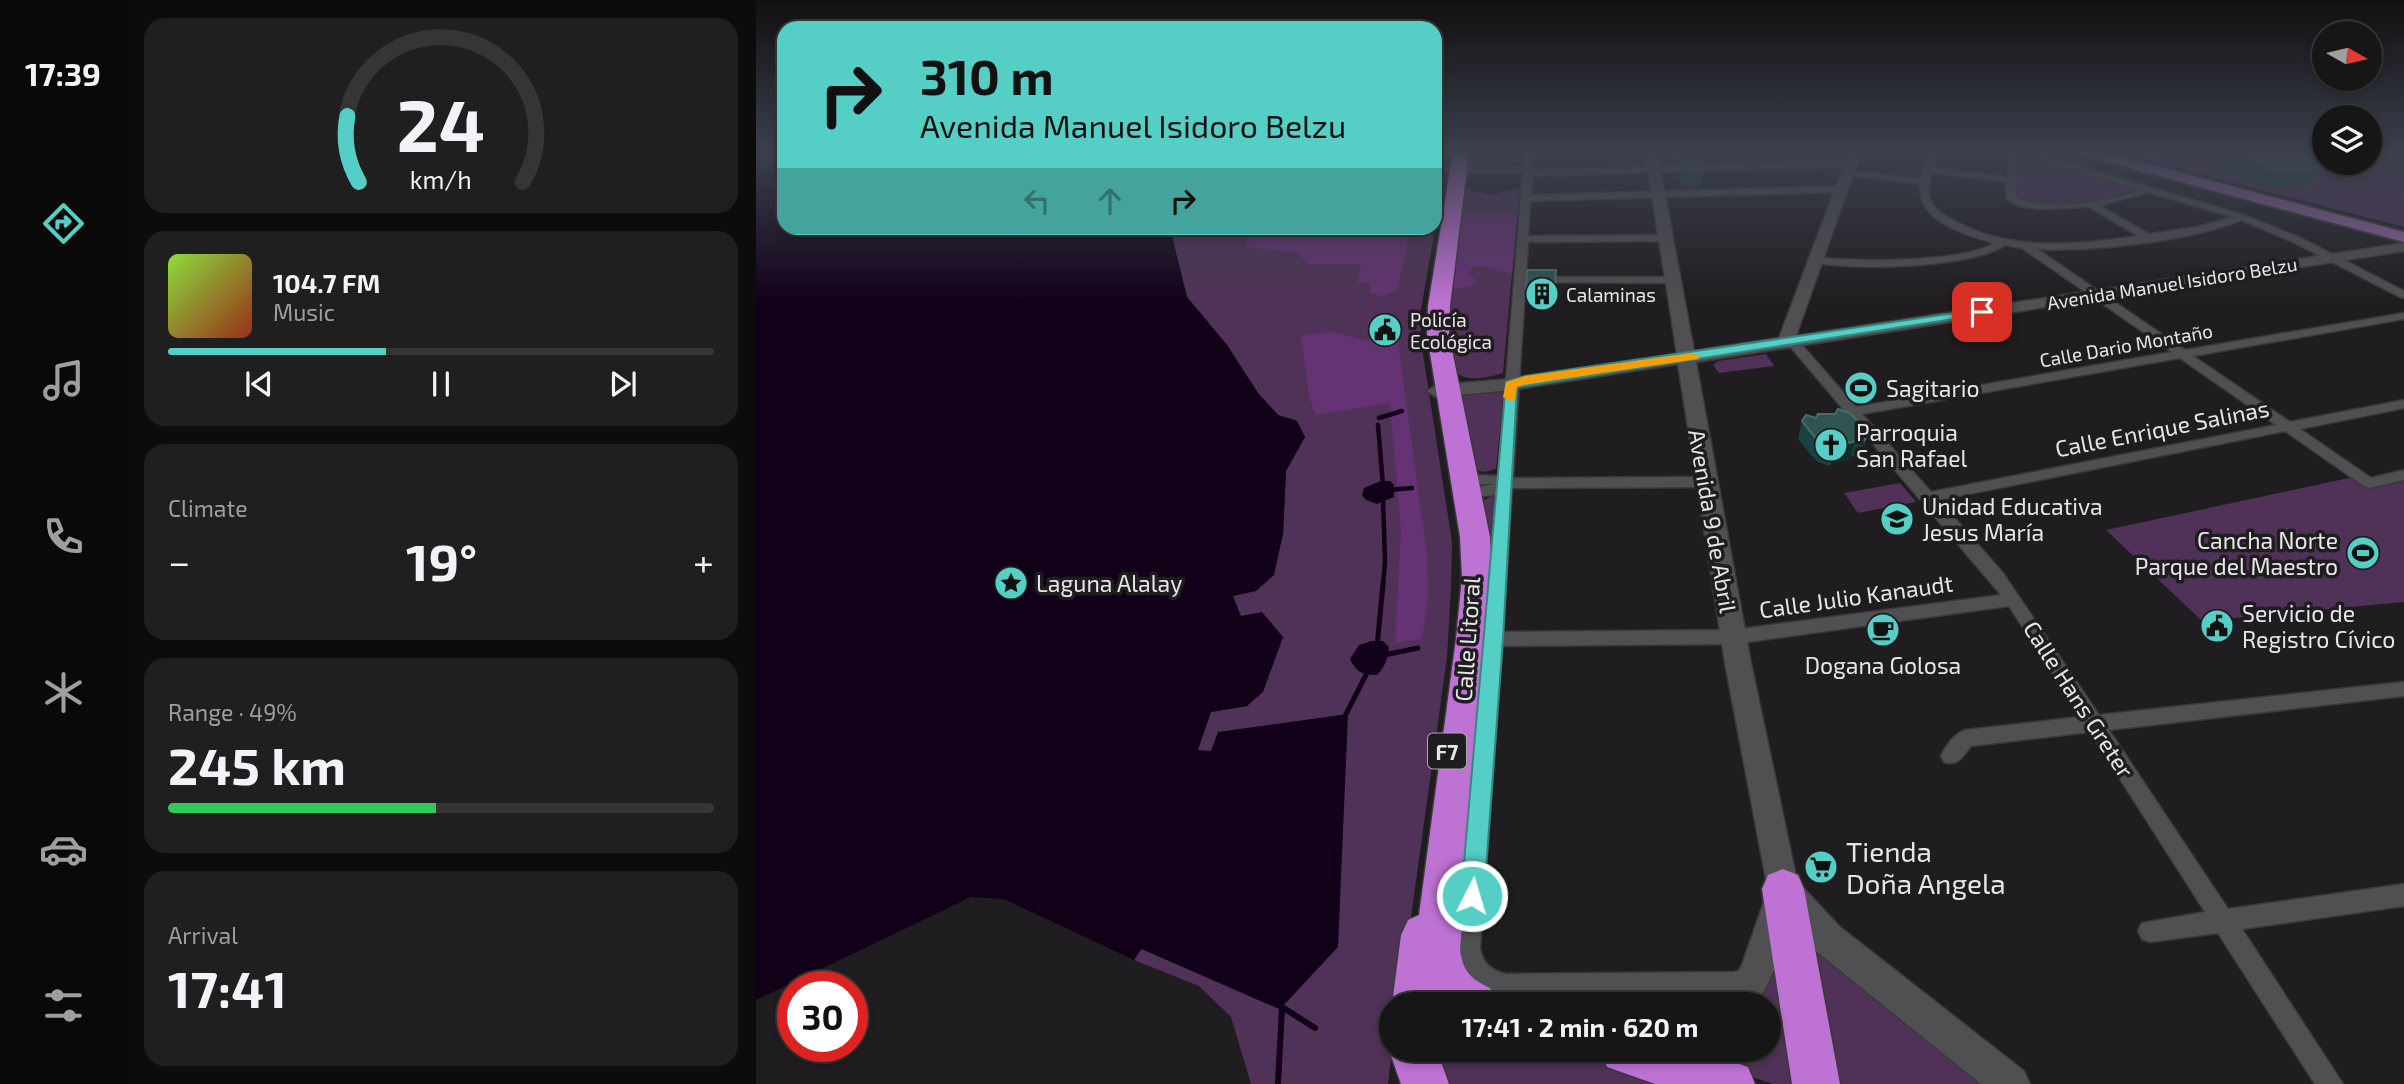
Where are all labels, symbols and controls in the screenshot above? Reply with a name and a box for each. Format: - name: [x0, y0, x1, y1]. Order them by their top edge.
- north arrow: [2312, 21, 2382, 91]
- map controls: [2312, 21, 2382, 175]
- text: 310 m: [920, 46, 1054, 105]
- icon: right: [805, 49, 896, 140]
- text: 17:39: [25, 54, 101, 92]
- text: 24: [397, 79, 485, 167]
- button: layers: [2312, 105, 2382, 175]
- text: Avenida Manuel Isidoro Belzu: [920, 106, 1346, 144]
- text: km/h: [410, 163, 472, 193]
- icon: left: [1018, 182, 1056, 220]
- icon: ahead: [1091, 182, 1129, 220]
- icon: right: [1164, 182, 1202, 220]
- icon: directions: [39, 199, 88, 248]
- street label: Avenida Manuel Isidoro Belzu: [2045, 252, 2299, 314]
- text: 104.7 FM: [273, 267, 380, 298]
- building icon: Calaminas: [1523, 275, 1561, 313]
- pin: [1952, 282, 2012, 342]
- place label: Calaminas: [1566, 283, 1656, 306]
- icon: arrive: [1963, 293, 2001, 331]
- text: Music: [273, 298, 335, 326]
- place label: Policía Ecológica: [1410, 308, 1492, 353]
- public building icon: Policía Ecológica: [1366, 311, 1404, 349]
- street label: Calle Dario Montaño: [2038, 318, 2214, 372]
- icon: music: [39, 356, 88, 405]
- icon: previous: [240, 365, 278, 403]
- icon: pause: [422, 365, 460, 403]
- icon: next: [604, 365, 642, 403]
- sports icon: Sagitario: [1842, 369, 1880, 407]
- place label: Sagitario: [1886, 374, 1979, 402]
- street label: Calle Enrique Salinas: [2053, 394, 2271, 462]
- place label: Parroquia San Rafael: [1856, 418, 1968, 472]
- church icon: Parroquia San Rafael: [1812, 426, 1850, 464]
- street label: Avenida 9 de Abril: [1683, 427, 1743, 615]
- place label: Unidad Educativa Jesus María: [1922, 492, 2103, 546]
- text: Climate: [168, 494, 248, 522]
- school or university icon: Unidad Educativa Jesus María: [1878, 500, 1916, 538]
- icon: phone: [39, 512, 88, 561]
- place label: Cancha Norte Parque del Maestro: [2135, 526, 2338, 580]
- text: 19°: [406, 529, 477, 591]
- sports icon: Cancha Norte Parque del Maestro: [2344, 534, 2382, 572]
- text: −: [168, 538, 190, 584]
- text: +: [693, 538, 714, 584]
- place icon: Laguna Alalay: [992, 564, 1030, 602]
- place label: Laguna Alalay: [1036, 569, 1182, 597]
- street label: Calle Julio Kanaudt: [1757, 569, 1955, 623]
- street label: Calle Litoral: [1449, 576, 1485, 702]
- place label: Servicio de Registro Cívico: [2242, 599, 2395, 653]
- public building icon: Servicio de Registro Cívico: [2198, 607, 2236, 645]
- cafe icon: Dogana Golosa: [1864, 611, 1902, 649]
- street label: Calle Hans Greter: [2018, 615, 2140, 783]
- place label: Dogana Golosa: [1805, 651, 1961, 679]
- icon: climate: [39, 668, 88, 717]
- text: Range · 49%: [168, 698, 297, 726]
- text: 245 km: [168, 733, 346, 795]
- road number: F7: [1428, 734, 1466, 768]
- icon: car: [39, 825, 88, 874]
- place label: Tienda Doña Angela: [1846, 834, 2006, 900]
- supermarket icon: Tienda Doña Angela: [1802, 848, 1840, 886]
- position arrow: [1435, 859, 1509, 933]
- text: Arrival: [168, 921, 238, 949]
- text: 17:41: [168, 956, 287, 1018]
- speed limit sign: 30: [777, 971, 868, 1062]
- icon: filters: [39, 981, 88, 1030]
- text: 17:41 · 2 min · 620 m: [1462, 1011, 1698, 1042]

